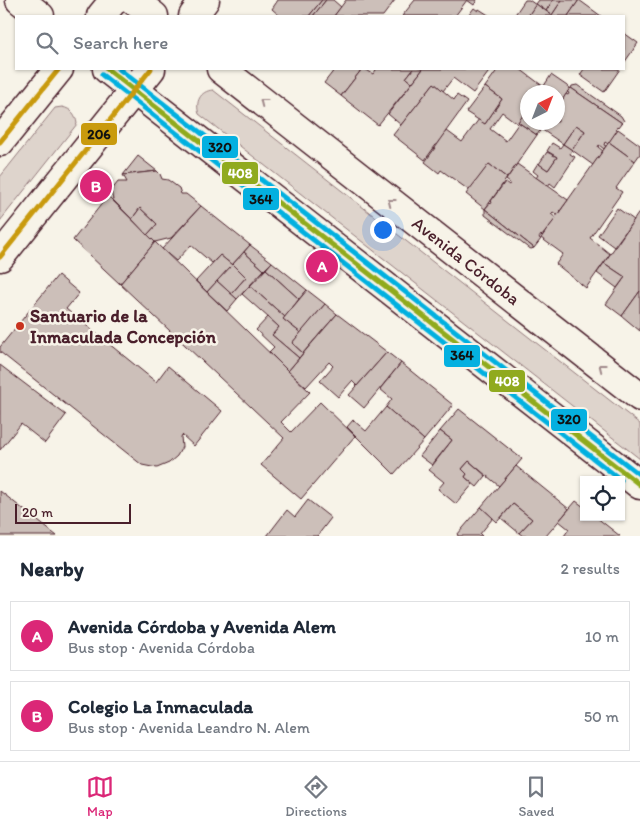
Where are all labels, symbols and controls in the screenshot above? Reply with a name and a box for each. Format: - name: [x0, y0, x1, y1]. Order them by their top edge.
- search box: [15, 15, 625, 70]
- icon: search: [33, 29, 61, 57]
- text: Search here: [73, 31, 168, 54]
- north arrow: [520, 85, 565, 130]
- one-way arrow: [259, 99, 269, 108]
- line badge: 206: [80, 122, 118, 146]
- text: 206: [87, 126, 111, 143]
- line badge: 320: [201, 135, 239, 159]
- text: 320: [208, 139, 232, 156]
- line badge: 408: [221, 161, 259, 185]
- text: 408: [228, 165, 253, 182]
- pin: B: [80, 167, 112, 205]
- line badge: 364: [242, 187, 280, 211]
- text: 364: [249, 191, 273, 208]
- one-way arrow: [388, 200, 397, 208]
- street label: Avenida Córdoba: [408, 212, 524, 310]
- your location: [370, 217, 396, 243]
- pin: A: [306, 247, 338, 285]
- place label: Santuario de la Inmaculada Concepción: [30, 305, 217, 348]
- marker: Santuario de la Inmaculada Concepción: [14, 320, 26, 332]
- line badge: 364: [443, 344, 481, 368]
- text: 364: [450, 347, 474, 364]
- one-way arrow: [599, 365, 608, 373]
- line badge: 408: [488, 369, 526, 393]
- text: 408: [495, 373, 520, 390]
- line badge: 320: [550, 408, 588, 432]
- text: 320: [557, 411, 581, 428]
- map controls: [580, 476, 625, 521]
- button: locate: [580, 476, 625, 521]
- scale bar: [15, 501, 131, 524]
- text: 20 m: [22, 504, 53, 521]
- text: Nearby: [20, 556, 84, 581]
- text: 2 results: [560, 559, 620, 578]
- text: Avenida Córdoba y Avenida Alem: [68, 615, 336, 638]
- text: A: [32, 627, 42, 646]
- text: 10 m: [585, 627, 619, 646]
- text: Bus stop · Avenida Córdoba: [68, 638, 255, 657]
- text: Colegio La Inmaculada: [68, 695, 253, 718]
- text: B: [32, 707, 42, 726]
- text: 50 m: [584, 707, 619, 726]
- text: Bus stop · Avenida Leandro N. Alem: [68, 718, 310, 737]
- tab: Map: [86, 773, 114, 820]
- tab: Directions: [285, 773, 347, 820]
- tab: Saved: [518, 773, 554, 820]

